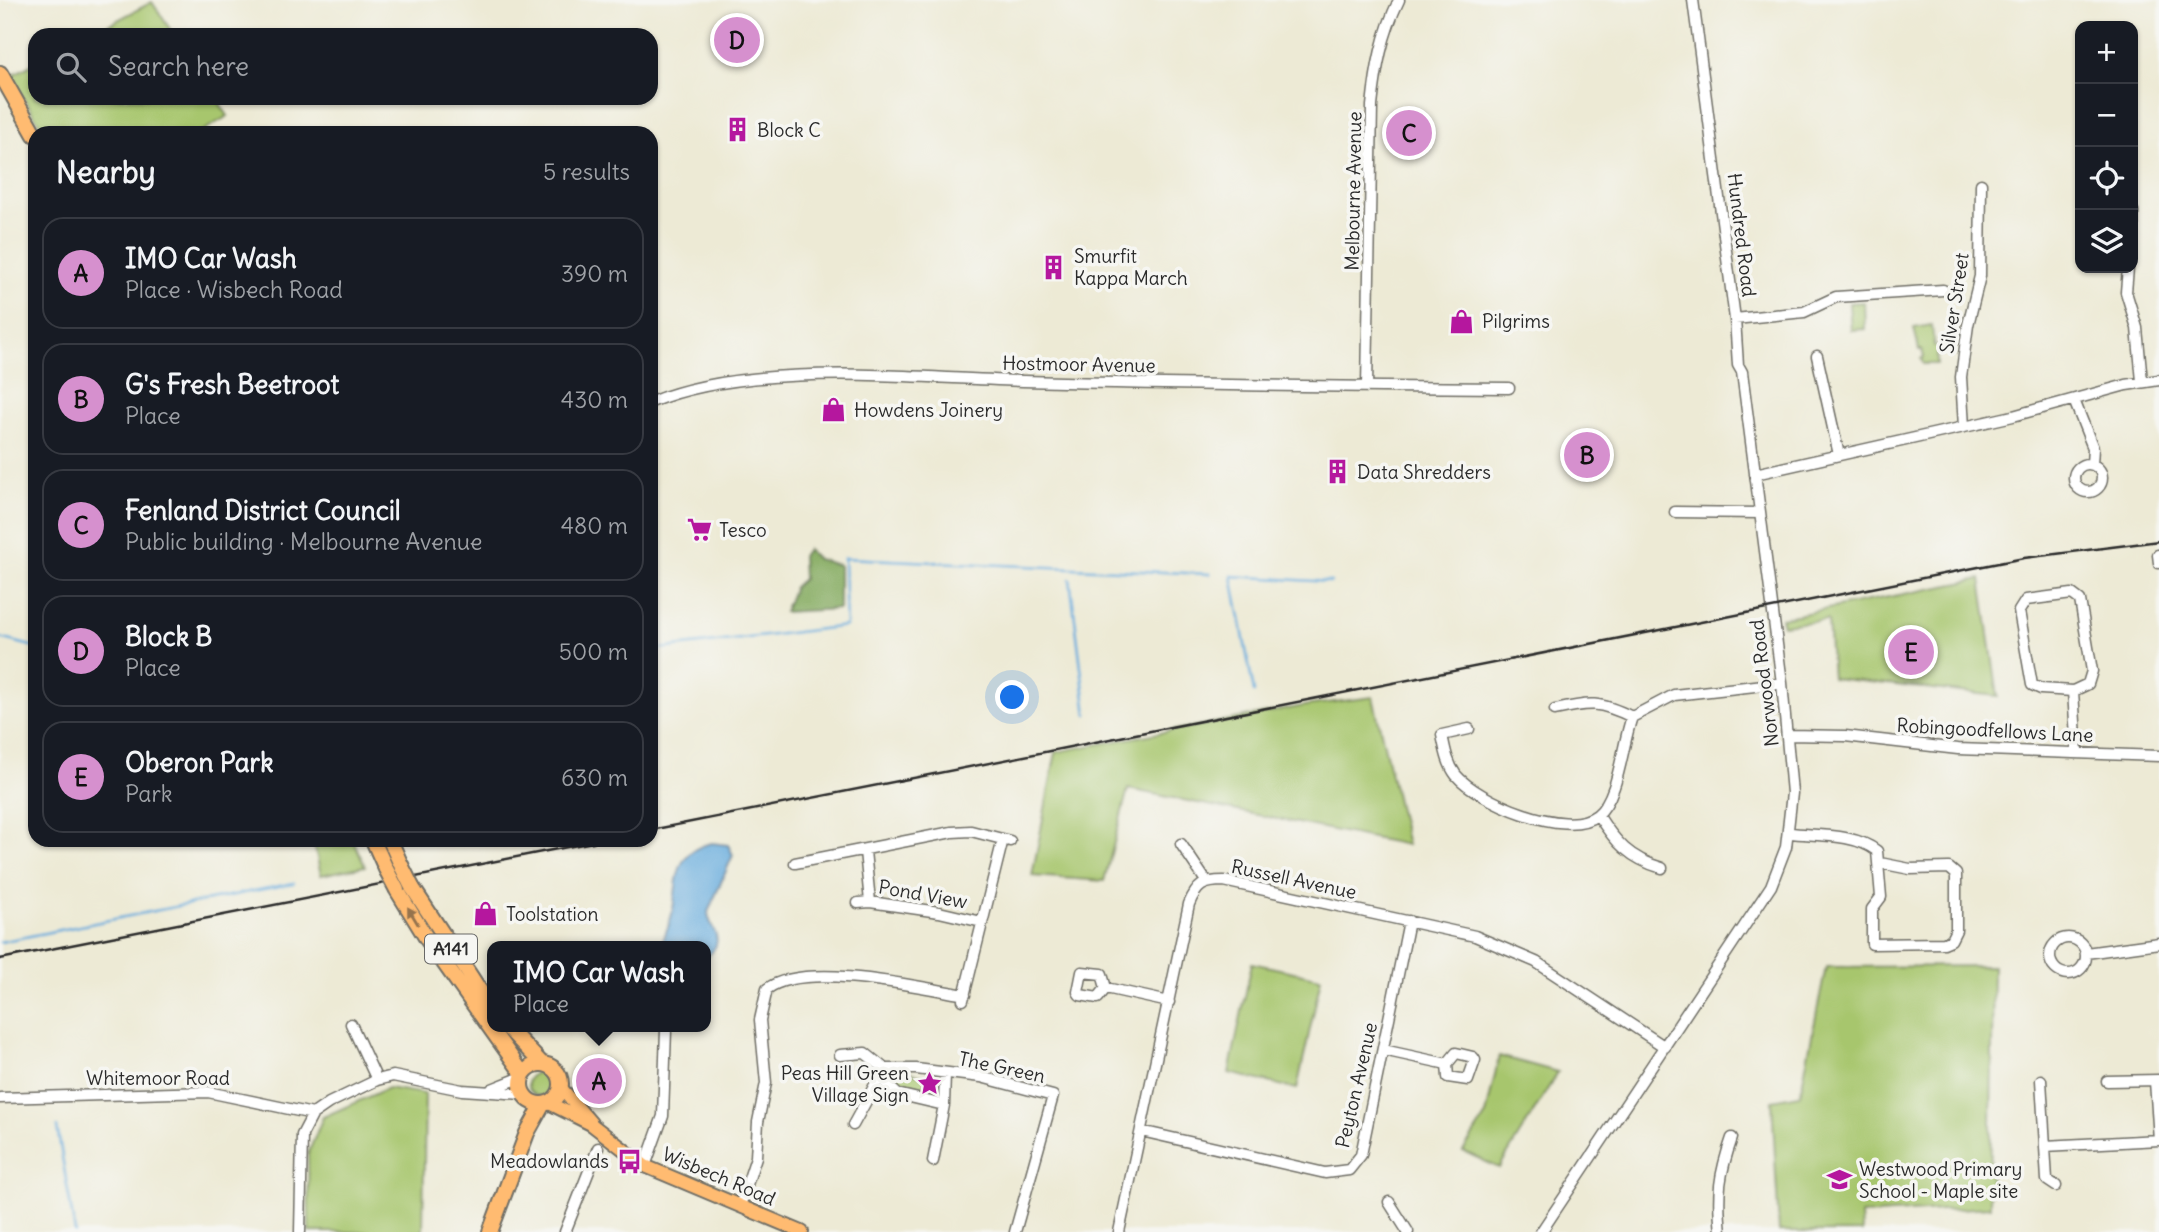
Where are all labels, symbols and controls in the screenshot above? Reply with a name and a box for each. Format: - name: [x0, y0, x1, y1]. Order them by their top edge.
- pin: D: [714, 14, 760, 66]
- map controls: [2075, 21, 2138, 273]
- button: +: [2075, 21, 2138, 84]
- search box: [28, 28, 658, 105]
- icon: search: [52, 48, 90, 86]
- text: Search here: [108, 50, 249, 83]
- button: −: [2075, 84, 2138, 147]
- pin: C: [1386, 107, 1432, 159]
- street label: Melbourne Avenue: [1340, 111, 1366, 271]
- building icon: Block C: [723, 116, 751, 144]
- place label: Block C: [757, 118, 821, 142]
- button: locate: [2075, 147, 2138, 210]
- text: Nearby: [56, 153, 156, 191]
- text: 5 results: [543, 157, 630, 186]
- street label: Hundred Road: [1722, 172, 1762, 298]
- button: layers: [2075, 210, 2138, 273]
- text: IMO Car Wash: [125, 242, 297, 275]
- place label: Smurfit Kappa March: [1074, 244, 1188, 290]
- street label: Silver Street: [1934, 251, 1974, 355]
- building icon: Smurfit Kappa March: [1040, 253, 1068, 281]
- text: A: [74, 259, 88, 288]
- text: 390 m: [561, 259, 628, 288]
- text: Place · Wisbech Road: [125, 275, 343, 304]
- shop icon: Pilgrims: [1448, 307, 1476, 335]
- place label: Pilgrims: [1482, 309, 1550, 333]
- street label: Hostmoor Avenue: [1002, 351, 1156, 377]
- text: G's Fresh Beetroot: [125, 368, 339, 401]
- text: B: [73, 385, 89, 414]
- text: 430 m: [561, 385, 628, 414]
- shop icon: Howdens Joinery: [820, 396, 848, 424]
- place label: Howdens Joinery: [854, 398, 1003, 422]
- text: Place: [125, 401, 181, 430]
- pin: B: [1564, 429, 1610, 481]
- building icon: Data Shredders: [1323, 458, 1351, 486]
- place label: Data Shredders: [1357, 460, 1491, 484]
- text: Fenland District Council: [125, 494, 401, 527]
- text: C: [73, 511, 89, 540]
- text: 480 m: [561, 511, 628, 540]
- supermarket icon: Tesco: [685, 516, 713, 544]
- place label: Tesco: [719, 518, 767, 542]
- text: Public building · Melbourne Avenue: [125, 527, 483, 556]
- street label: Norwood Road: [1744, 618, 1784, 748]
- text: Block B: [125, 620, 212, 653]
- pin: E: [1888, 626, 1934, 678]
- text: D: [73, 637, 89, 666]
- text: 500 m: [559, 637, 628, 666]
- text: Place: [125, 653, 181, 682]
- your location: [995, 680, 1029, 714]
- street label: Robingoodfellows Lane: [1896, 713, 2094, 747]
- text: Oberon Park: [125, 746, 273, 779]
- text: E: [74, 763, 88, 792]
- text: 630 m: [561, 763, 628, 792]
- text: Park: [125, 779, 173, 808]
- street label: Russell Avenue: [1229, 854, 1359, 904]
- street label: Pond View: [877, 874, 969, 914]
- shop icon: Toolstation: [472, 900, 500, 928]
- place label: Toolstation: [506, 902, 599, 926]
- one-way arrow: [407, 907, 419, 926]
- road number: A141: [425, 934, 477, 964]
- popup: [487, 941, 711, 1032]
- text: IMO Car Wash: [513, 956, 685, 989]
- text: Place: [513, 989, 569, 1018]
- street label: Peyton Avenue: [1330, 1020, 1382, 1150]
- street label: The Green: [956, 1046, 1048, 1088]
- pin: A: [576, 1055, 622, 1107]
- place label: Peas Hill Green Village Sign: [781, 1061, 909, 1107]
- street label: Whitemoor Road: [86, 1066, 230, 1090]
- place icon: Peas Hill Green Village Sign: [915, 1070, 943, 1098]
- street label: Wisbech Road: [659, 1141, 779, 1211]
- bus stop icon: Meadowlands: [615, 1147, 643, 1175]
- place label: Meadowlands: [490, 1149, 609, 1173]
- place label: Westwood Primary School - Maple site: [1859, 1157, 2022, 1203]
- school or university icon: Westwood Primary School - Maple site: [1825, 1166, 1853, 1194]

